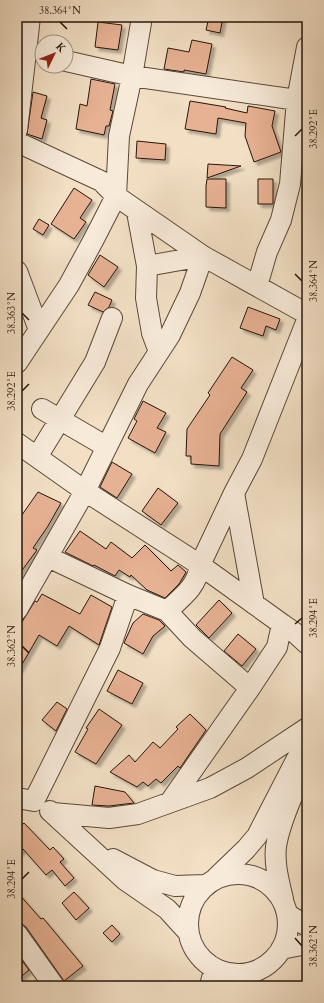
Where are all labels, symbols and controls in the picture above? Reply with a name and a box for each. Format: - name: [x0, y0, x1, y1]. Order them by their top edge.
- text: 38.364°N: [39, 4, 81, 18]
- north arrow: [34, 34, 74, 74]
- text: K: [52, 39, 70, 56]
- text: 38.292°E: [307, 109, 321, 149]
- text: 38.364°N: [307, 260, 321, 302]
- text: 38.363°N: [5, 292, 19, 334]
- text: 38.292°E: [5, 371, 19, 411]
- text: 38.294°E: [307, 598, 321, 638]
- text: 38.362°N: [5, 625, 19, 667]
- text: 38.294°E: [5, 859, 19, 899]
- text: 38.362°N: [307, 925, 321, 967]

